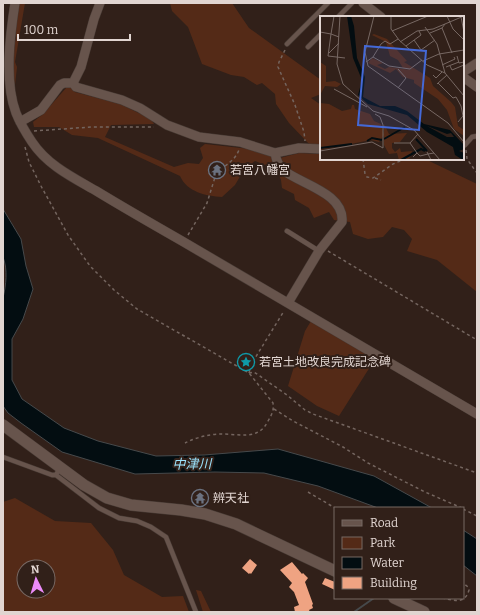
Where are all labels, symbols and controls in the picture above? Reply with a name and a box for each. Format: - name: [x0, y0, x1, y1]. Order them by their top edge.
- scale bar: [18, 16, 130, 42]
- inset map: [320, 16, 464, 160]
- text: 100 m: [24, 23, 59, 37]
- temple icon: 若宮八幡宮: [207, 160, 227, 180]
- place label: 若宮八幡宮: [230, 163, 290, 177]
- place icon: 若宮土地改良完成記念碑: [236, 352, 256, 372]
- place label: 若宮土地改良完成記念碑: [259, 355, 391, 369]
- water label: 中津川: [172, 456, 214, 472]
- temple icon: 辨天社: [190, 488, 210, 508]
- place label: 辨天社: [213, 491, 249, 505]
- legend: [334, 507, 464, 599]
- text: Road: [370, 516, 398, 530]
- text: Park: [370, 536, 396, 550]
- text: Water: [370, 556, 405, 570]
- north arrow: [16, 559, 56, 599]
- text: N: [30, 563, 40, 576]
- text: Building: [370, 576, 417, 590]

